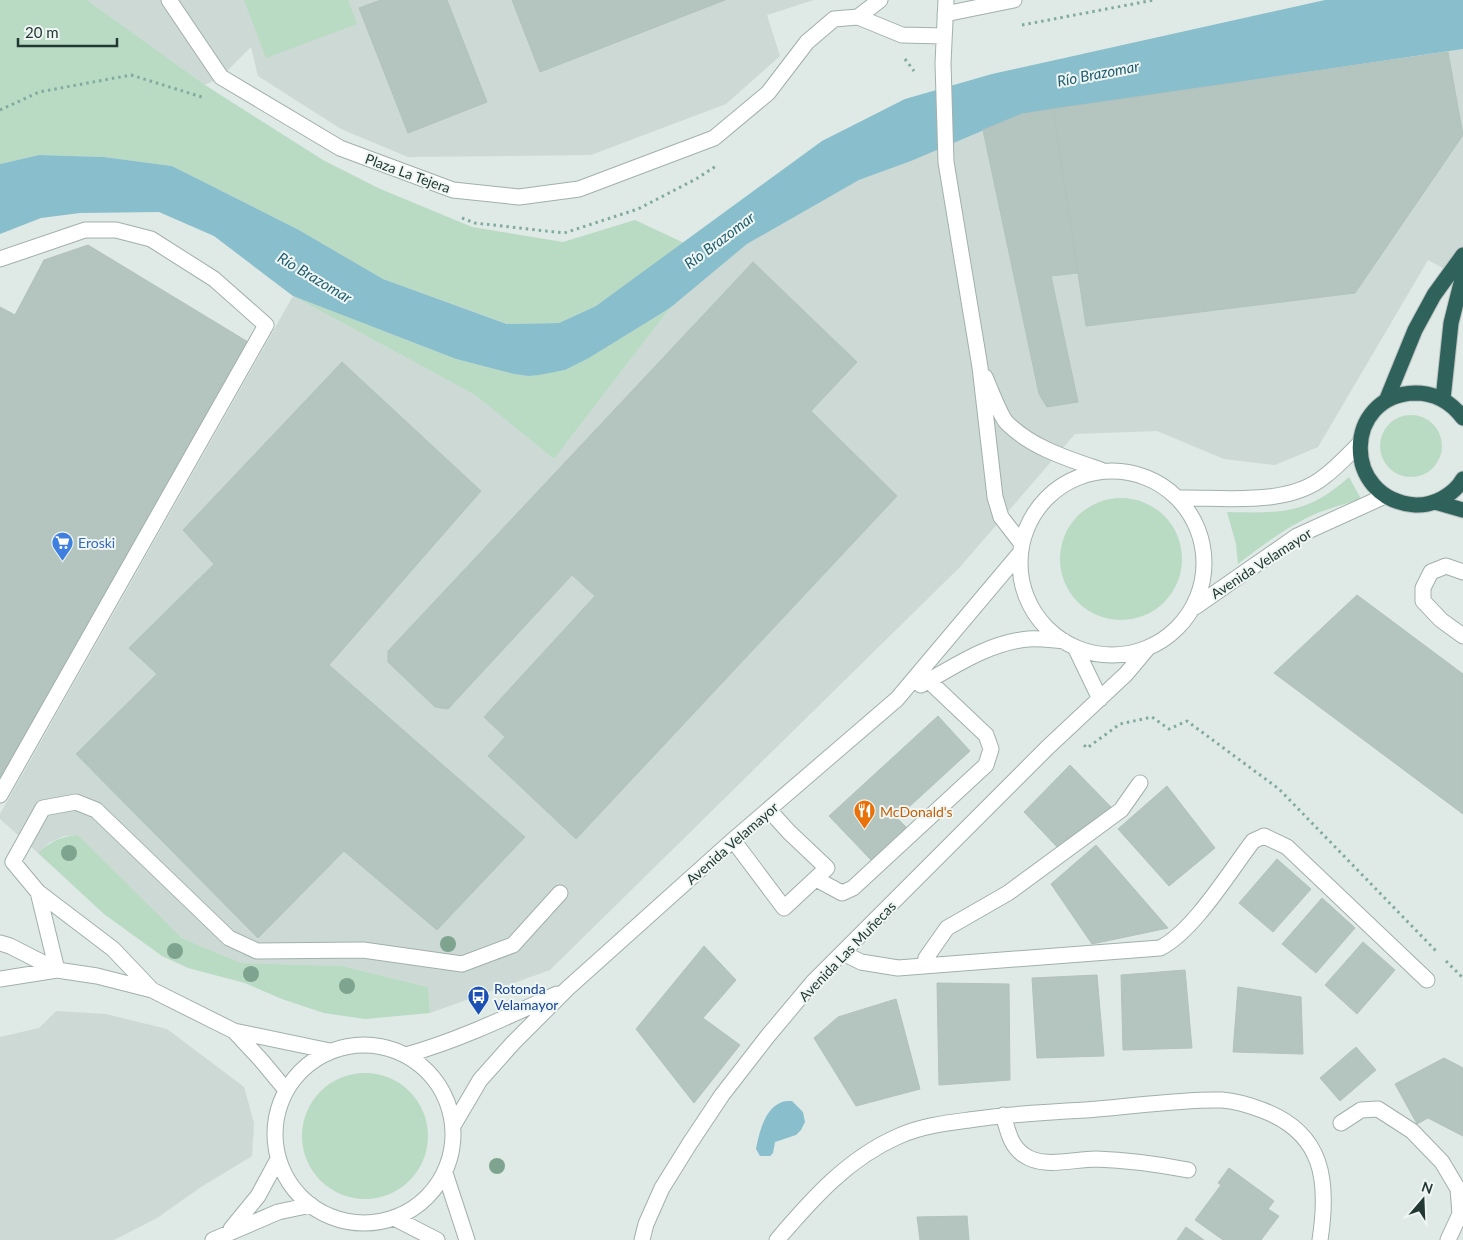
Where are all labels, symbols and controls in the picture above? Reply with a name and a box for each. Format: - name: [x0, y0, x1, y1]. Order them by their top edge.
- scale bar: [18, 15, 116, 47]
- text: 20 m: [25, 23, 59, 41]
- water label: Río Brazomar: [1055, 56, 1141, 90]
- street label: Plaza La Tejera: [363, 150, 453, 196]
- water label: Río Brazomar: [680, 207, 758, 272]
- water label: Río Brazomar: [275, 248, 356, 307]
- street label: Avenida Velamayor: [1207, 524, 1315, 602]
- supermarket icon: Eroski: [50, 530, 74, 561]
- place label: Eroski: [78, 534, 115, 551]
- street label: Avenida Velamayor: [682, 798, 782, 888]
- restaurant icon: McDonald's: [852, 799, 876, 830]
- place label: McDonald's: [880, 803, 953, 820]
- street label: Avenida Las Muñecas: [795, 898, 899, 1004]
- place label: Rotonda Velamayor: [494, 980, 558, 1013]
- bus stop icon: Rotonda Velamayor: [466, 984, 490, 1015]
- north arrow: [1398, 1175, 1448, 1225]
- text: N: [1420, 1177, 1435, 1197]

